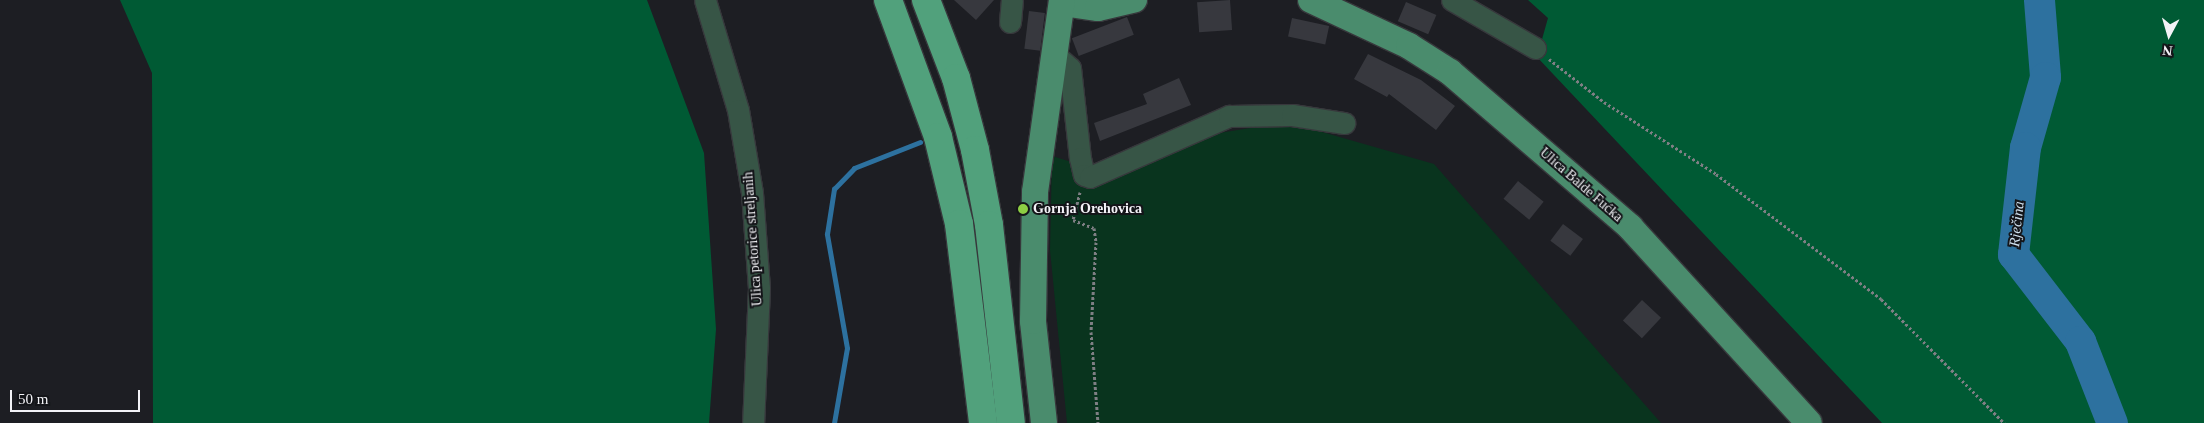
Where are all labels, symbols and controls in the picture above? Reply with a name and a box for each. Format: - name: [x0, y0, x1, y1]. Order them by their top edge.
- north arrow: [2144, 10, 2194, 60]
- text: N: [2162, 42, 2173, 58]
- street label: Ulica Balde Fućka: [1536, 144, 1626, 226]
- street label: Ulica petorice streljanih: [740, 171, 766, 307]
- water label: Rječina: [2006, 200, 2028, 248]
- place label: Gornja Orehovica: [1033, 201, 1142, 217]
- marker: Gornja Orehovica: [1017, 203, 1029, 215]
- scale bar: [12, 380, 142, 412]
- text: 50 m: [18, 391, 48, 407]

